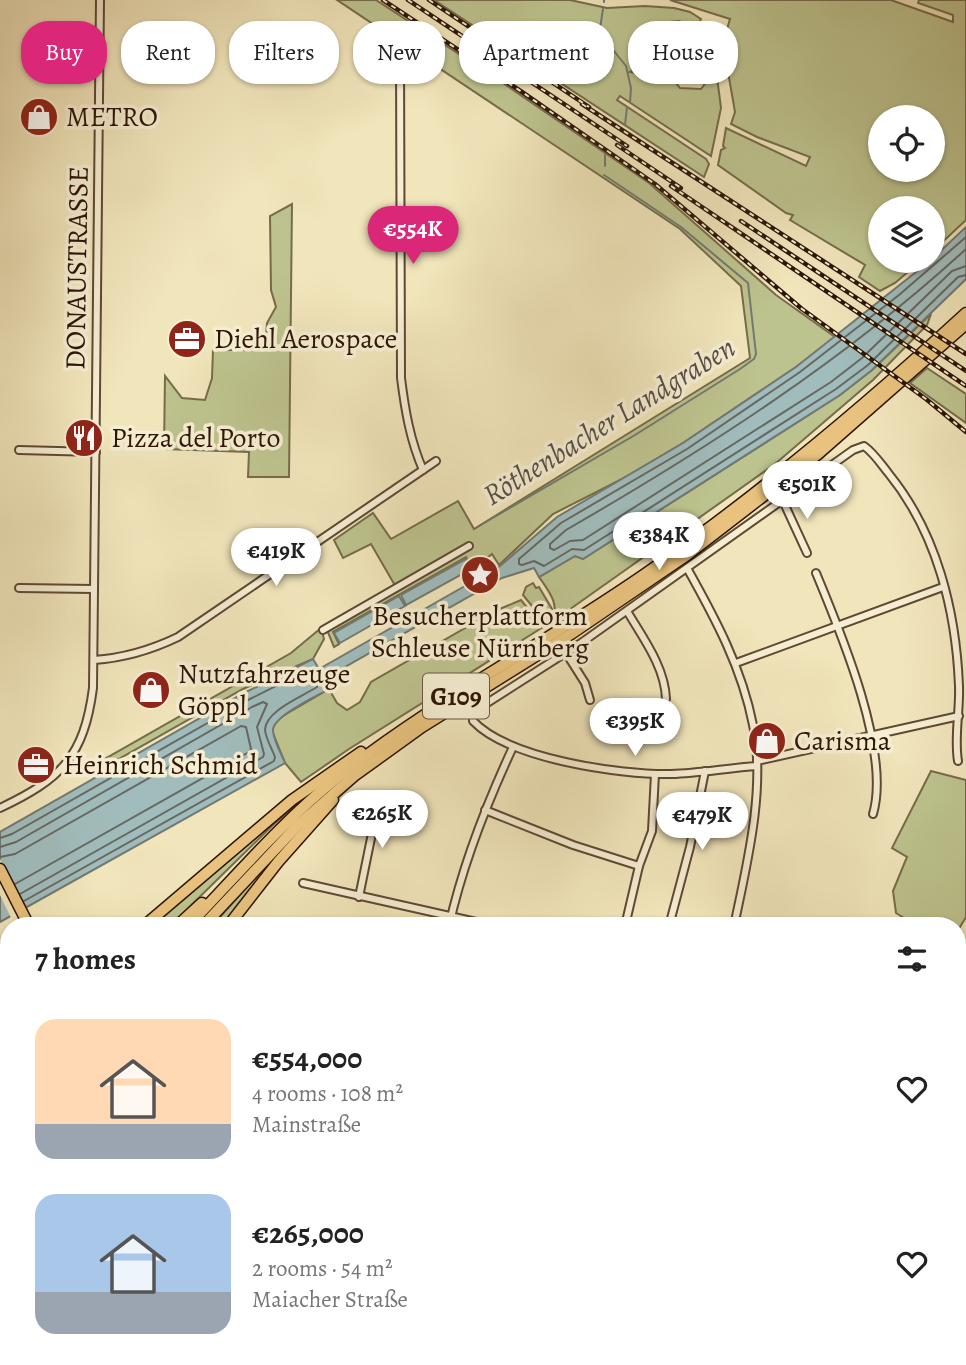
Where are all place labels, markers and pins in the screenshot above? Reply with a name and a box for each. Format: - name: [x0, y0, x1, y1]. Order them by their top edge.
- shop icon: METRO: [18, 96, 60, 138]
- place label: METRO: [66, 98, 158, 136]
- pin: €554K: [364, 206, 462, 266]
- office icon: Diehl Aerospace: [166, 318, 208, 360]
- place label: Diehl Aerospace: [214, 320, 397, 358]
- restaurant icon: Pizza del Porto: [63, 417, 105, 459]
- place label: Pizza del Porto: [111, 419, 280, 457]
- pin: €501K: [758, 462, 856, 521]
- pin: €384K: [610, 512, 708, 572]
- pin: €419K: [227, 528, 325, 588]
- place icon: Besucherplattform Schleuse Nürnberg: [459, 554, 501, 596]
- place label: Besucherplattform Schleuse Nürnberg: [371, 597, 589, 667]
- place label: Nutzfahrzeuge Göppl: [178, 655, 350, 725]
- shop icon: Nutzfahrzeuge Göppl: [130, 669, 172, 711]
- pin: €395K: [586, 698, 684, 758]
- shop icon: Carisma: [746, 720, 788, 762]
- place label: Carisma: [794, 722, 891, 760]
- office icon: Heinrich Schmid: [15, 744, 57, 786]
- place label: Heinrich Schmid: [63, 746, 259, 784]
- pin: €265K: [333, 790, 431, 850]
- pin: €479K: [653, 792, 751, 852]

